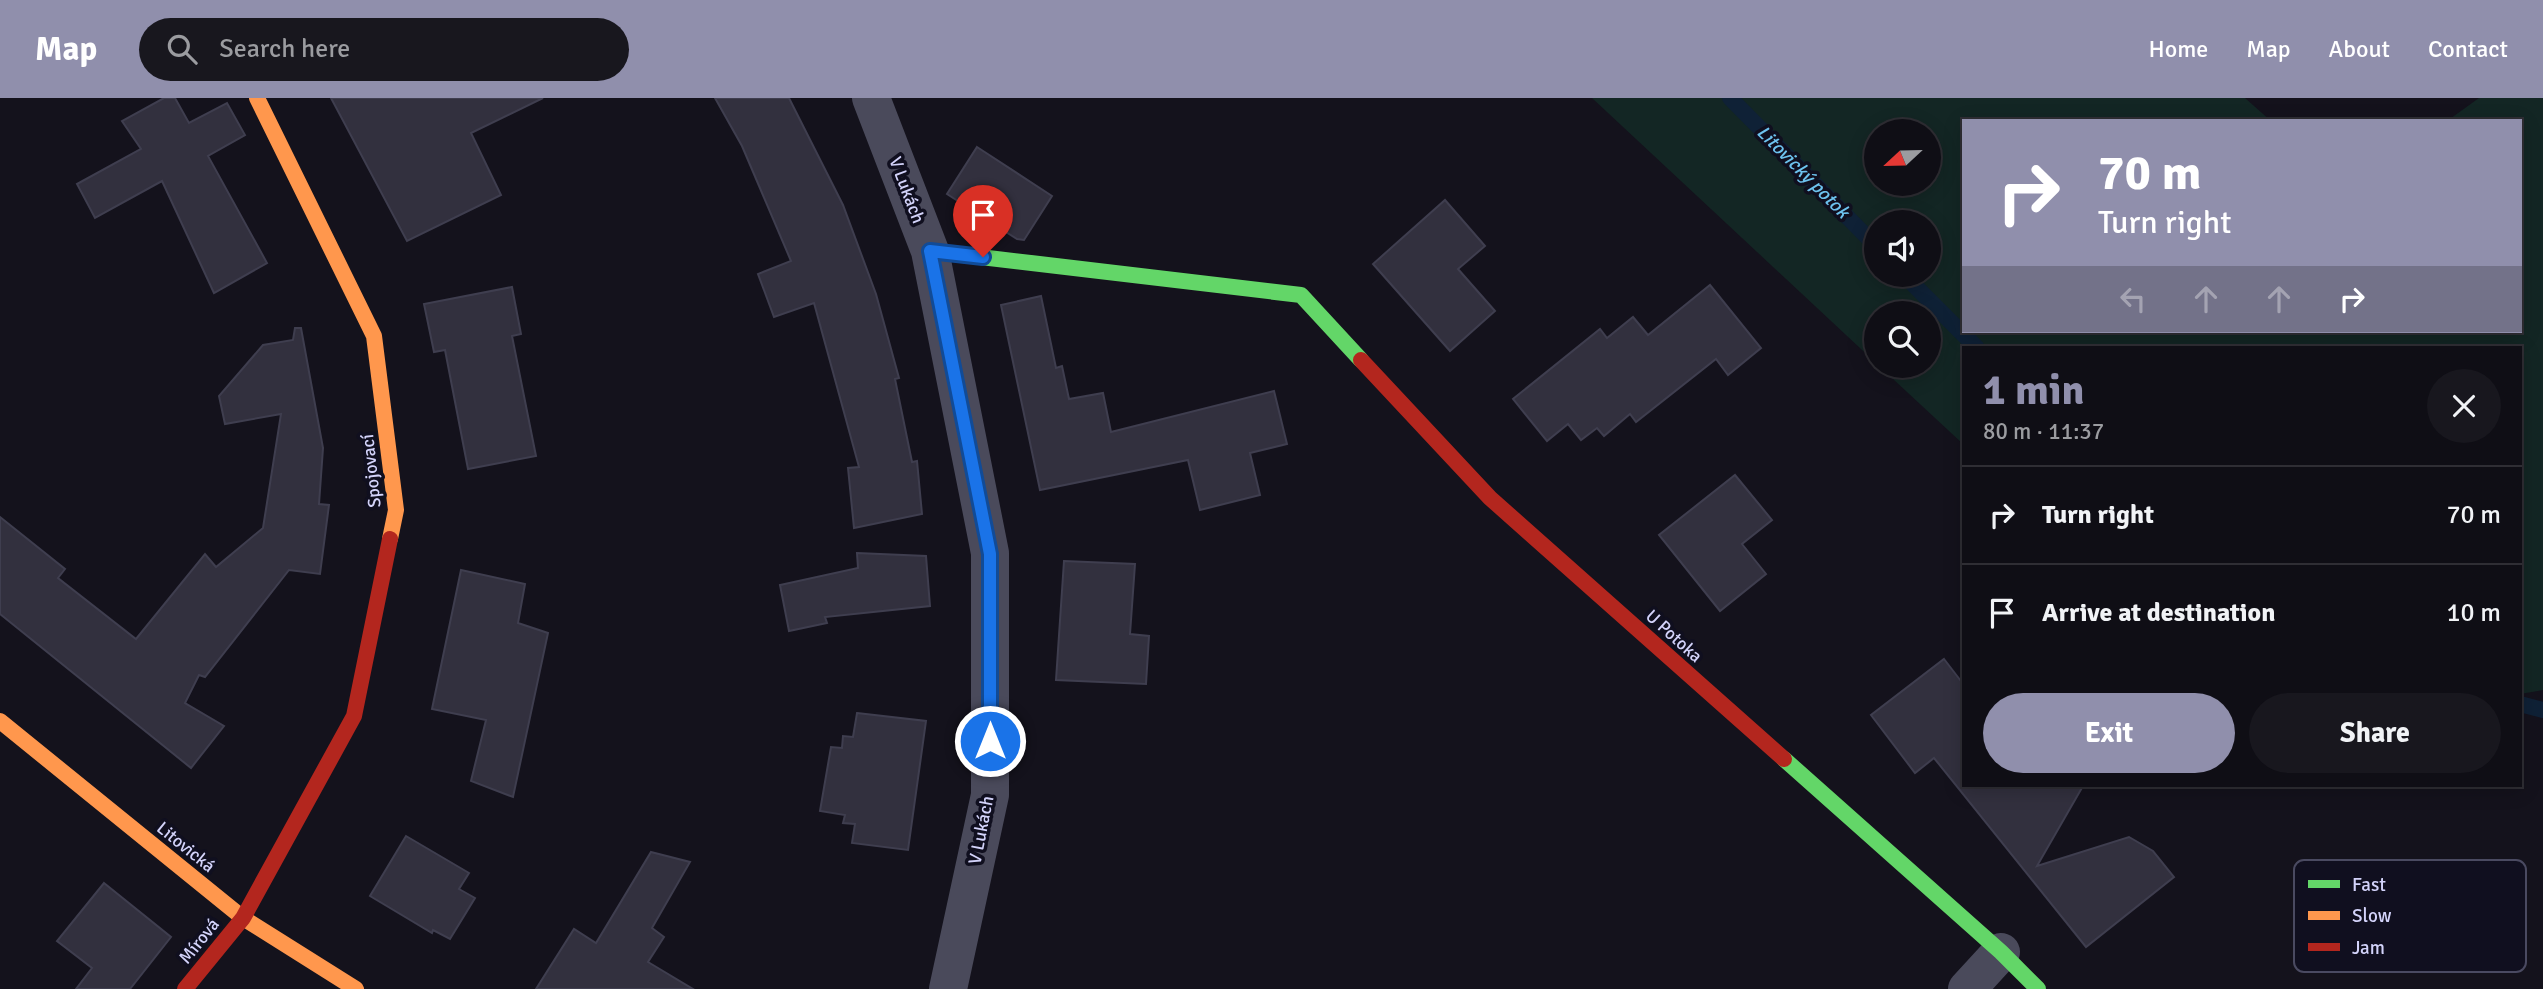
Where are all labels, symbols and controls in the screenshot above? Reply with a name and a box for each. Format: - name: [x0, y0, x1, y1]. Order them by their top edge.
- search box: [139, 18, 629, 81]
- text: Map: [35, 29, 97, 70]
- icon: search: [163, 30, 201, 68]
- text: Search here: [219, 33, 350, 65]
- text: Home: [2148, 34, 2208, 64]
- text: Map: [2246, 34, 2291, 64]
- text: About: [2329, 34, 2390, 64]
- text: Contact: [2428, 34, 2508, 64]
- north arrow: [1864, 119, 1941, 196]
- map controls: [1864, 119, 1941, 378]
- water label: Litovický potok: [1752, 121, 1856, 225]
- text: 70 m: [2098, 143, 2201, 203]
- icon: right: [1983, 147, 2074, 238]
- street label: V Lukách: [884, 154, 930, 226]
- pin: [953, 185, 1013, 257]
- icon: arrive: [964, 196, 1002, 234]
- text: Turn right: [2098, 203, 2231, 242]
- button: sound: [1864, 210, 1941, 287]
- icon: left: [2114, 280, 2152, 318]
- icon: ahead: [2187, 280, 2225, 318]
- icon: ahead: [2260, 280, 2298, 318]
- icon: right: [2333, 280, 2371, 318]
- button: search: [1864, 301, 1941, 378]
- text: 1 min: [1983, 365, 2084, 416]
- button: close: [2427, 369, 2501, 443]
- text: 80 m · 11:37: [1983, 417, 2104, 446]
- street label: Spojovací: [356, 433, 386, 509]
- icon: right: [1983, 496, 2021, 534]
- text: Turn right: [2042, 499, 2154, 531]
- text: 70 m: [2446, 499, 2501, 531]
- icon: arrive: [1983, 594, 2021, 632]
- text: Arrive at destination: [2042, 597, 2275, 629]
- text: 10 m: [2446, 597, 2501, 629]
- street label: U Potoka: [1641, 605, 1707, 667]
- button: Exit: [1983, 693, 2235, 773]
- button: Share: [2249, 693, 2501, 773]
- position arrow: [953, 704, 1027, 778]
- street label: V Lukách: [964, 794, 998, 866]
- street label: Litovická: [152, 817, 220, 877]
- legend: [2294, 860, 2526, 972]
- text: Fast: [2352, 873, 2386, 897]
- text: Slow: [2352, 904, 2392, 928]
- street label: Mírová: [174, 914, 224, 968]
- text: Jam: [2352, 936, 2385, 960]

